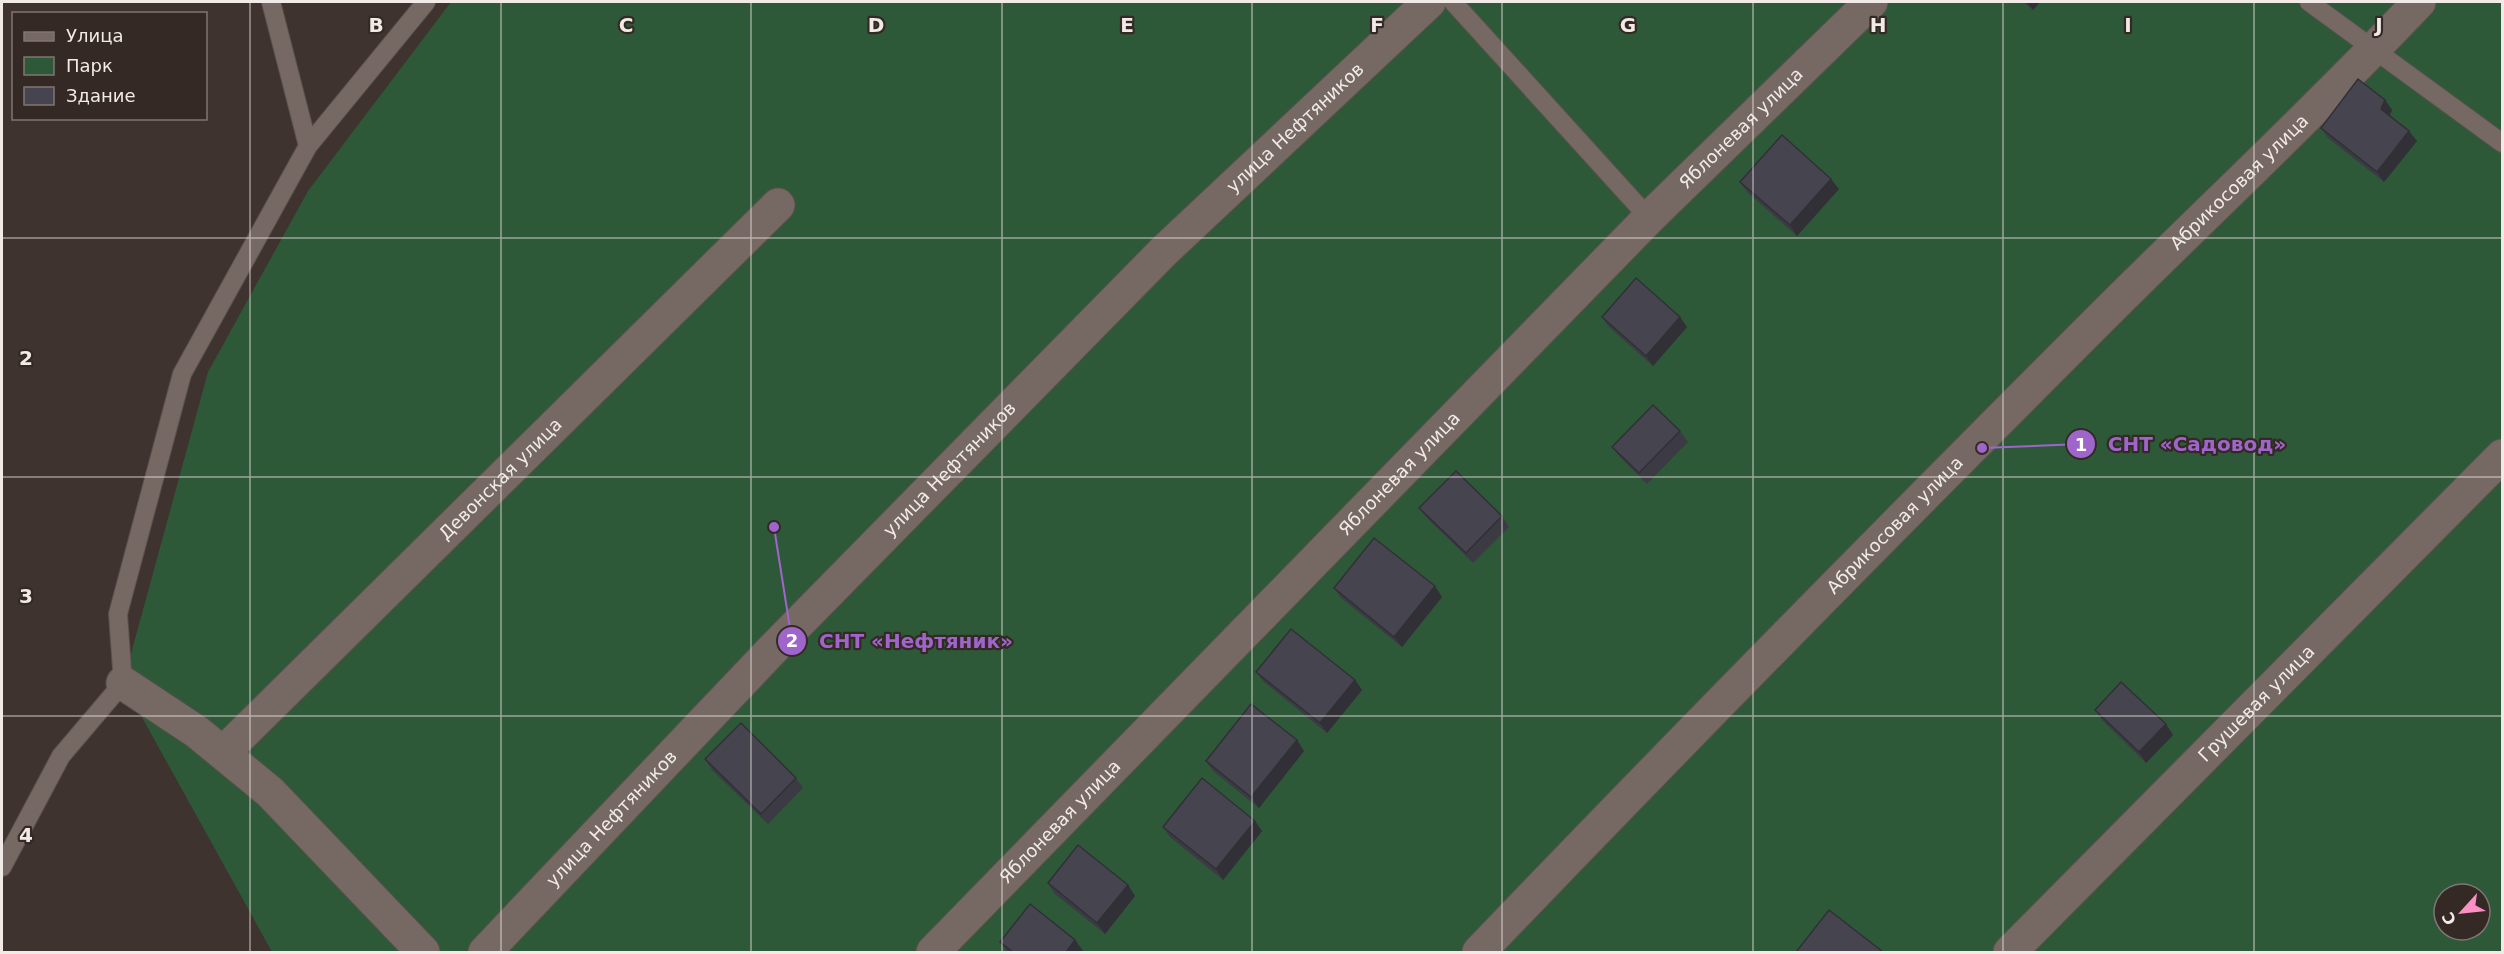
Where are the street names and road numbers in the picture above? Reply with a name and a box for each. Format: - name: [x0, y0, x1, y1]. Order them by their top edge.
- street label: улица Нефтяников: [1222, 58, 1368, 197]
- street label: Яблоневая улица: [1675, 63, 1807, 193]
- street label: Абрикосовая улица: [2166, 110, 2312, 254]
- street label: улица Нефтяников: [879, 397, 1020, 541]
- street label: Яблоневая улица: [1334, 407, 1464, 540]
- street label: Девонская улица: [434, 414, 566, 544]
- street label: Абрикосовая улица: [1822, 452, 1967, 598]
- street label: Грушевая улица: [2194, 640, 2319, 766]
- street label: улица Нефтяников: [542, 746, 681, 891]
- street label: Яблоневая улица: [995, 755, 1125, 888]

